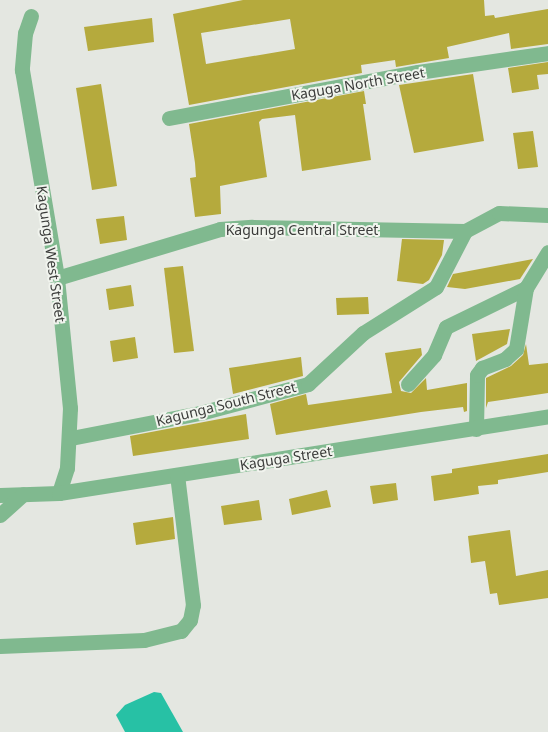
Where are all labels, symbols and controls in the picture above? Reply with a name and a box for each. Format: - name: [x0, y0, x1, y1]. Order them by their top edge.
- street label: Kaguga North Street: [290, 64, 426, 104]
- street label: Kagunga West Street: [33, 185, 69, 323]
- street label: Kagunga Central Street: [226, 222, 378, 238]
- street label: Kagunga South Street: [154, 378, 298, 430]
- street label: Kaguga Street: [239, 442, 333, 474]

